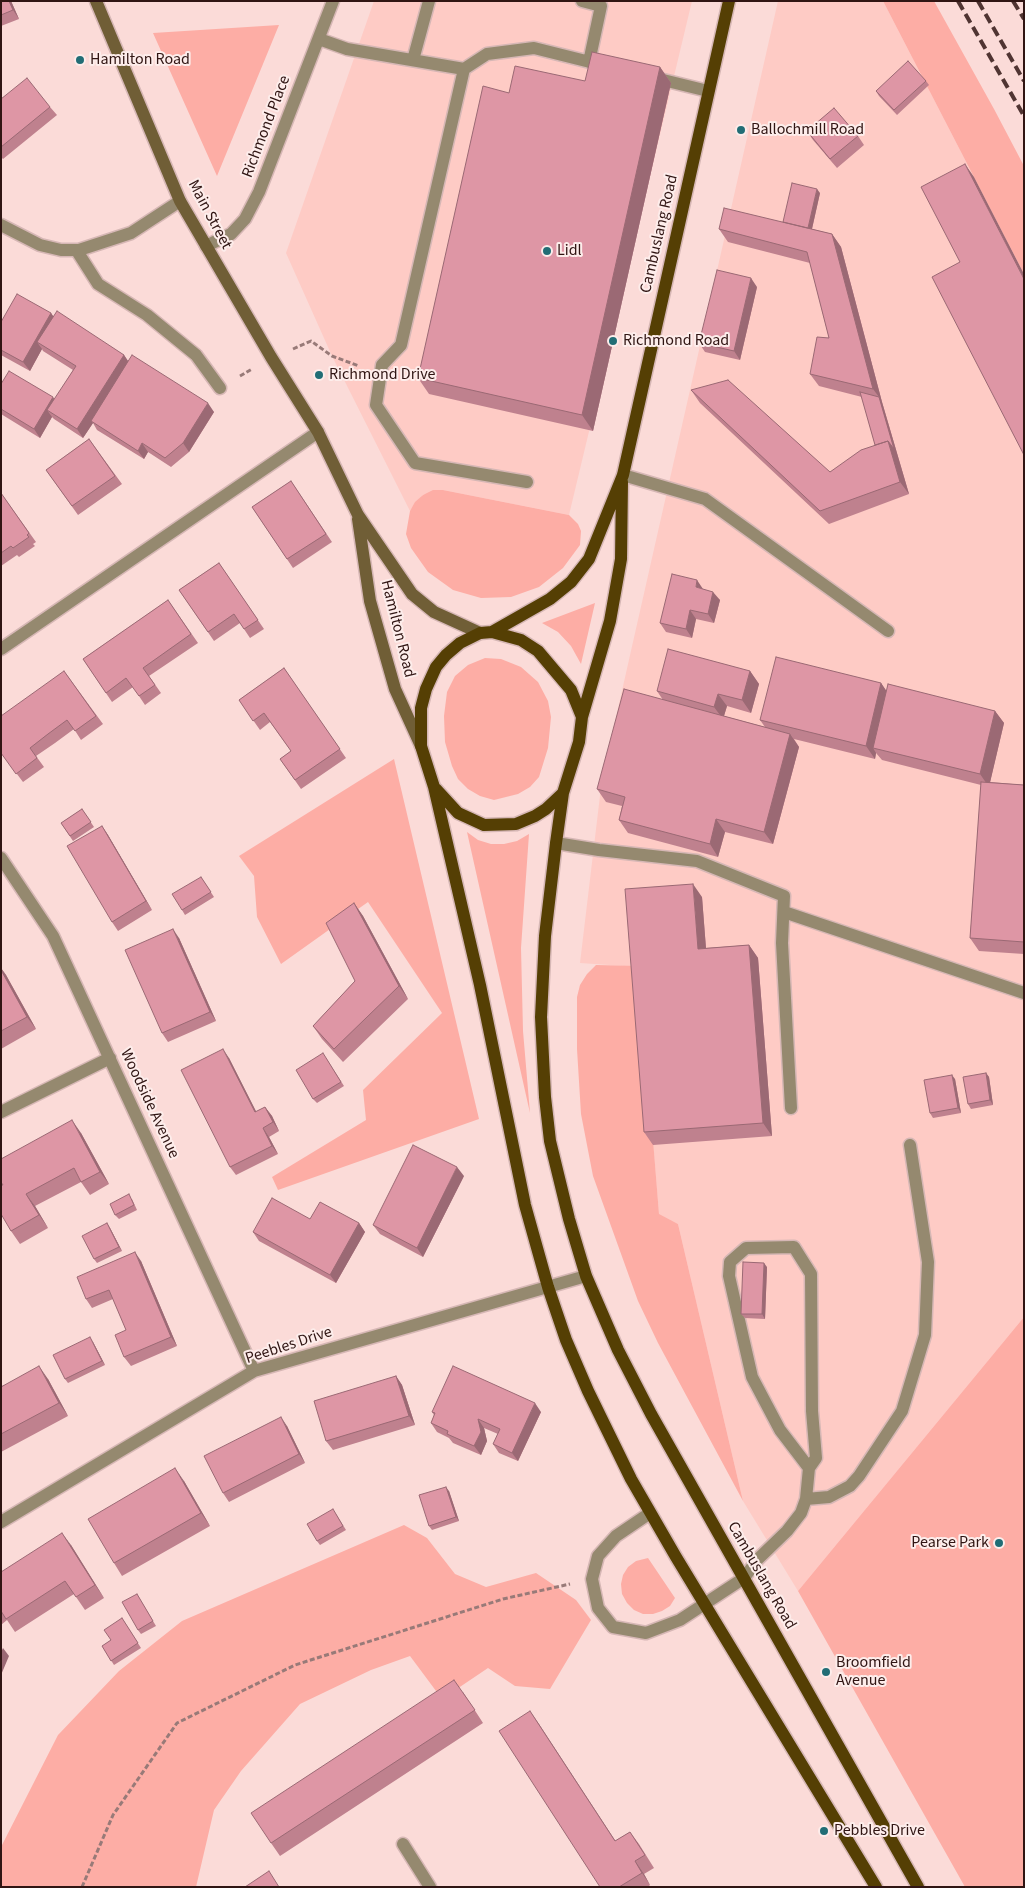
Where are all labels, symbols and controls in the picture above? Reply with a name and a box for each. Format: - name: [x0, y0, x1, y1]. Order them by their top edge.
- place label: Hamilton Road: [90, 50, 190, 70]
- marker: Hamilton Road: [74, 54, 86, 66]
- street label: Richmond Place: [239, 73, 295, 181]
- place label: Ballochmill Road: [751, 120, 864, 140]
- marker: Ballochmill Road: [735, 124, 747, 136]
- street label: Cambuslang Road: [637, 173, 683, 295]
- street label: Main Street: [183, 177, 235, 253]
- place label: Lidl: [557, 241, 582, 261]
- marker: Lidl: [541, 245, 553, 257]
- place label: Richmond Road: [623, 331, 729, 351]
- marker: Richmond Road: [607, 335, 619, 347]
- place label: Richmond Drive: [329, 365, 435, 385]
- marker: Richmond Drive: [313, 369, 325, 381]
- street label: Hamilton Road: [376, 578, 418, 680]
- street label: Woodside Avenue: [115, 1046, 183, 1162]
- street label: Peebles Drive: [243, 1323, 335, 1369]
- street label: Cambuslang Road: [722, 1519, 800, 1633]
- place label: Pearse Park: [911, 1533, 989, 1553]
- marker: Pearse Park: [993, 1537, 1005, 1549]
- place label: Broomfield Avenue: [836, 1653, 911, 1691]
- marker: Broomfield Avenue: [820, 1666, 832, 1678]
- place label: Pebbles Drive: [834, 1821, 925, 1841]
- marker: Pebbles Drive: [818, 1825, 830, 1837]

